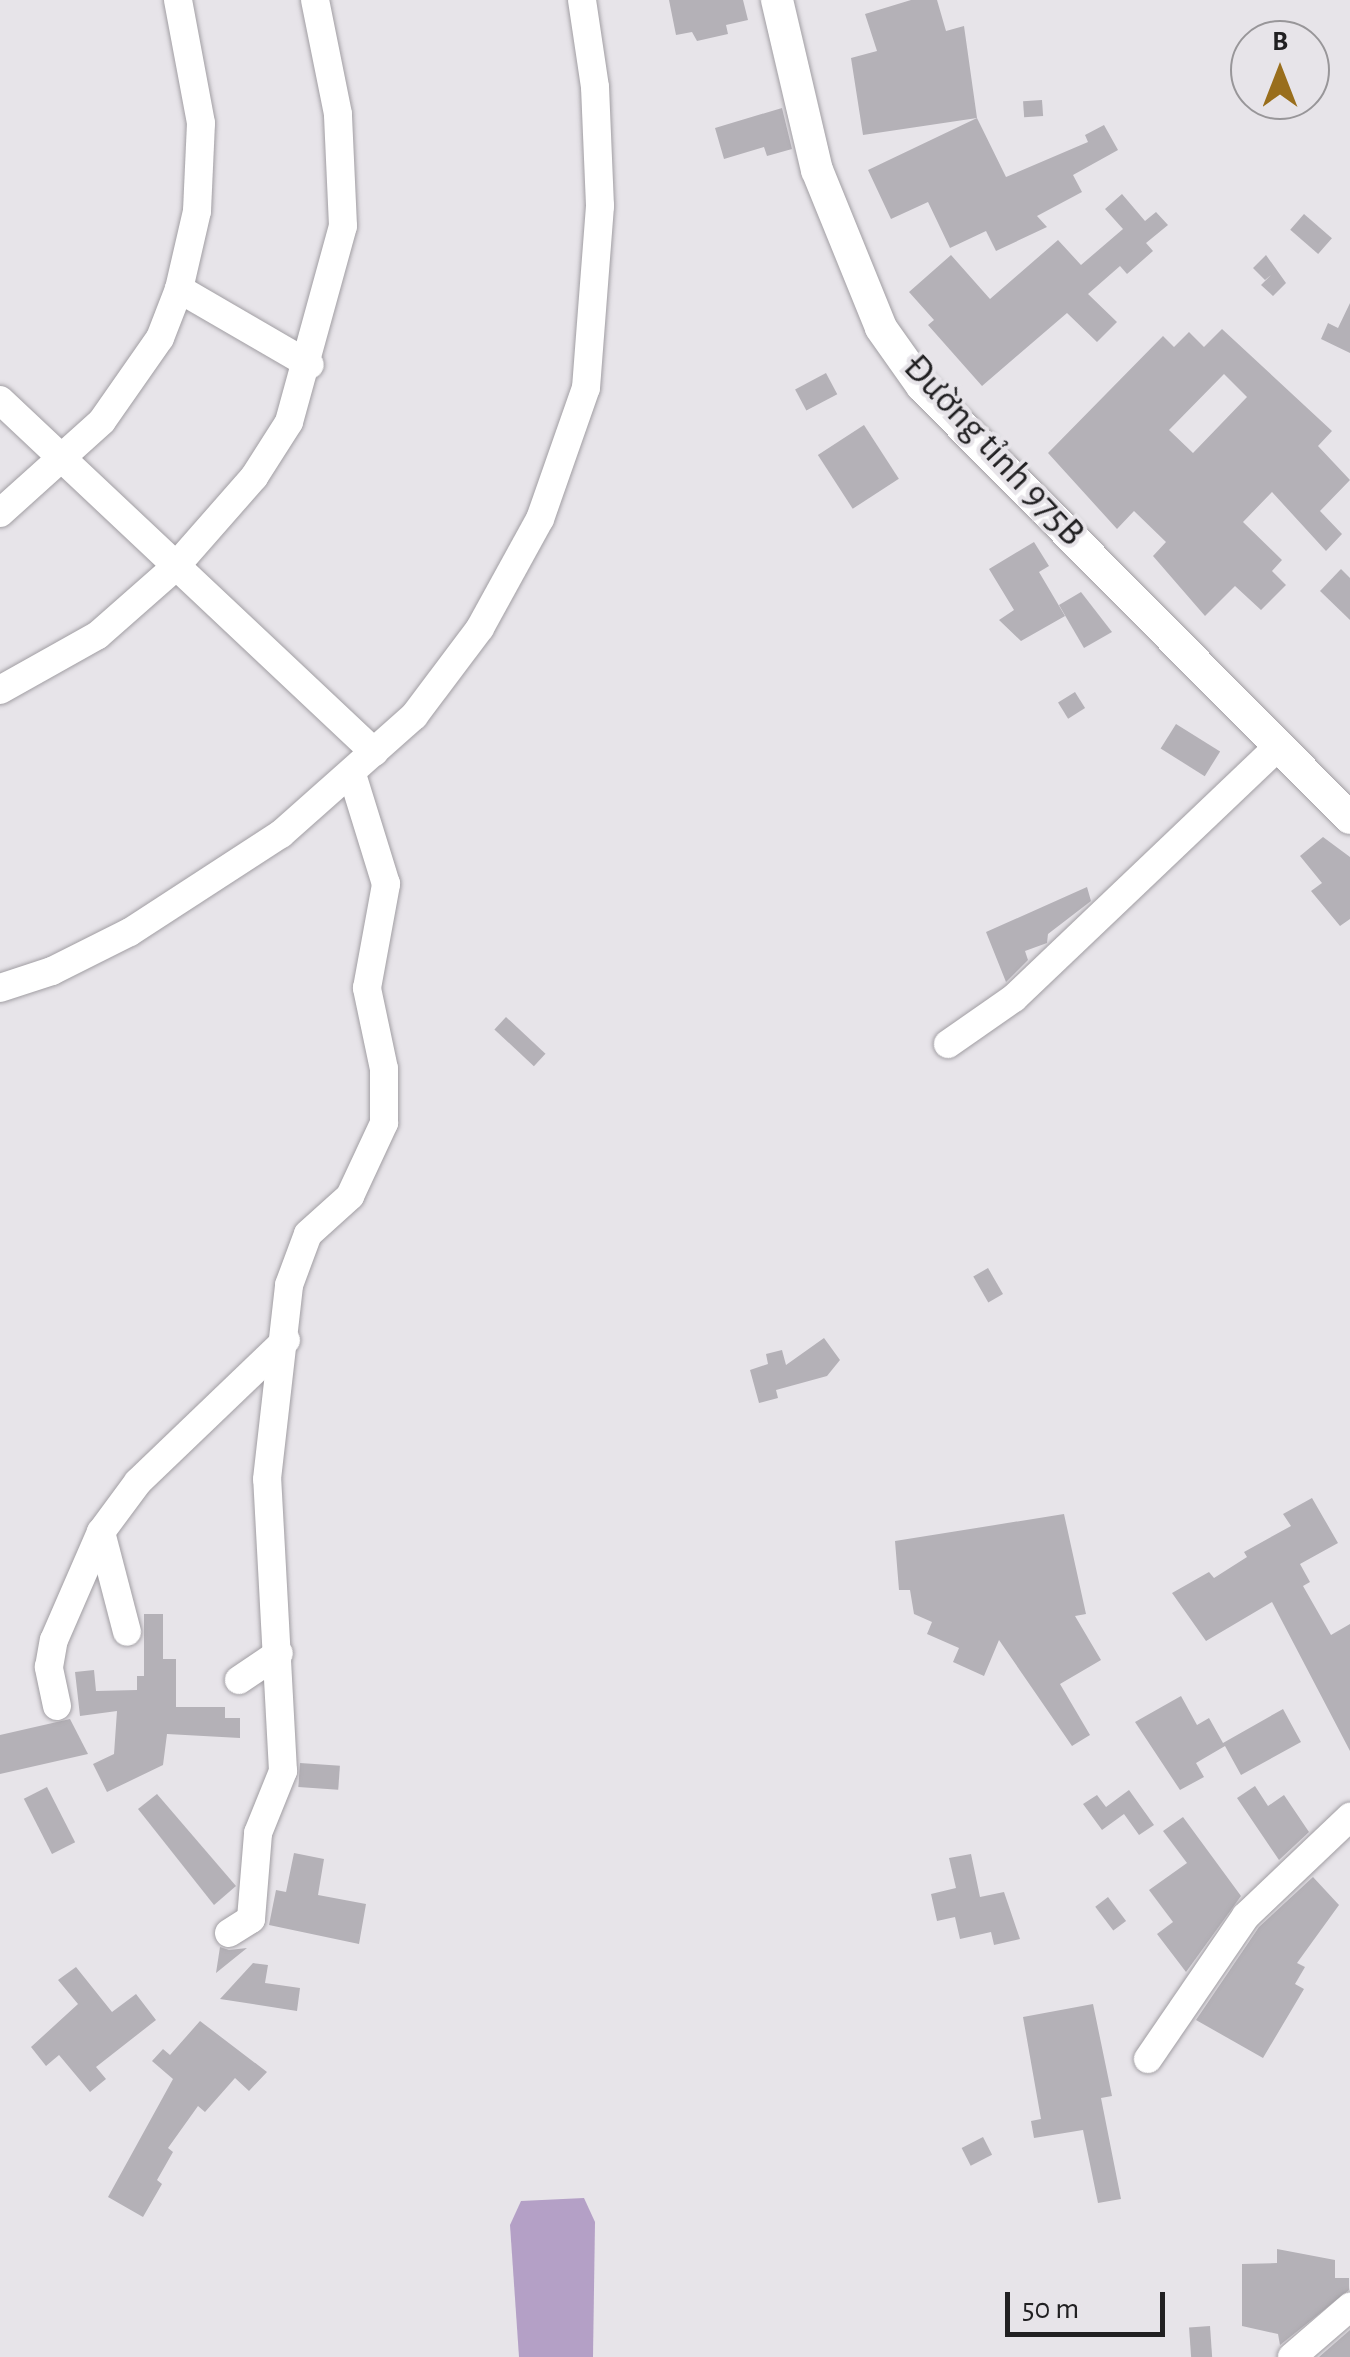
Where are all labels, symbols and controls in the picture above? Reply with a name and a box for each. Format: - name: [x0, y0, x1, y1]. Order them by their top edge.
- north arrow: [1230, 20, 1330, 120]
- text: B: [1272, 28, 1288, 56]
- street label: Đường tỉnh 975B: [893, 346, 1093, 556]
- scale bar: [1010, 2272, 1170, 2334]
- text: 50 m: [1022, 2294, 1079, 2324]

